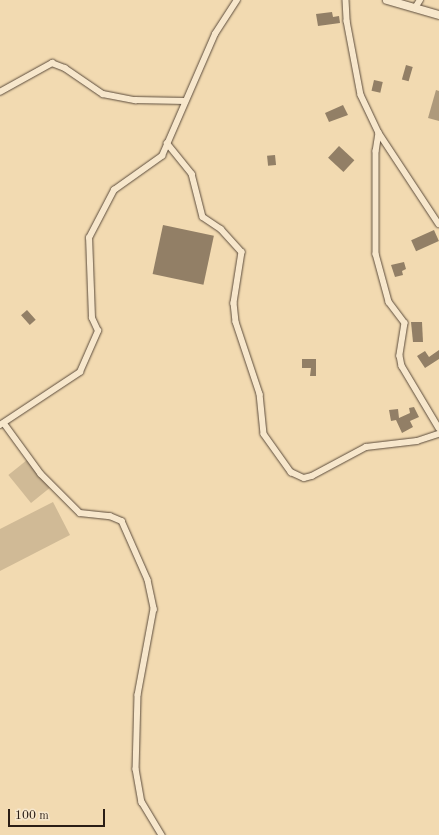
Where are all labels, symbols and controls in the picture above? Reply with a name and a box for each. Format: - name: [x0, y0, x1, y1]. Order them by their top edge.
- scale bar: [10, 801, 107, 827]
- text: 100 m: [15, 810, 49, 822]

